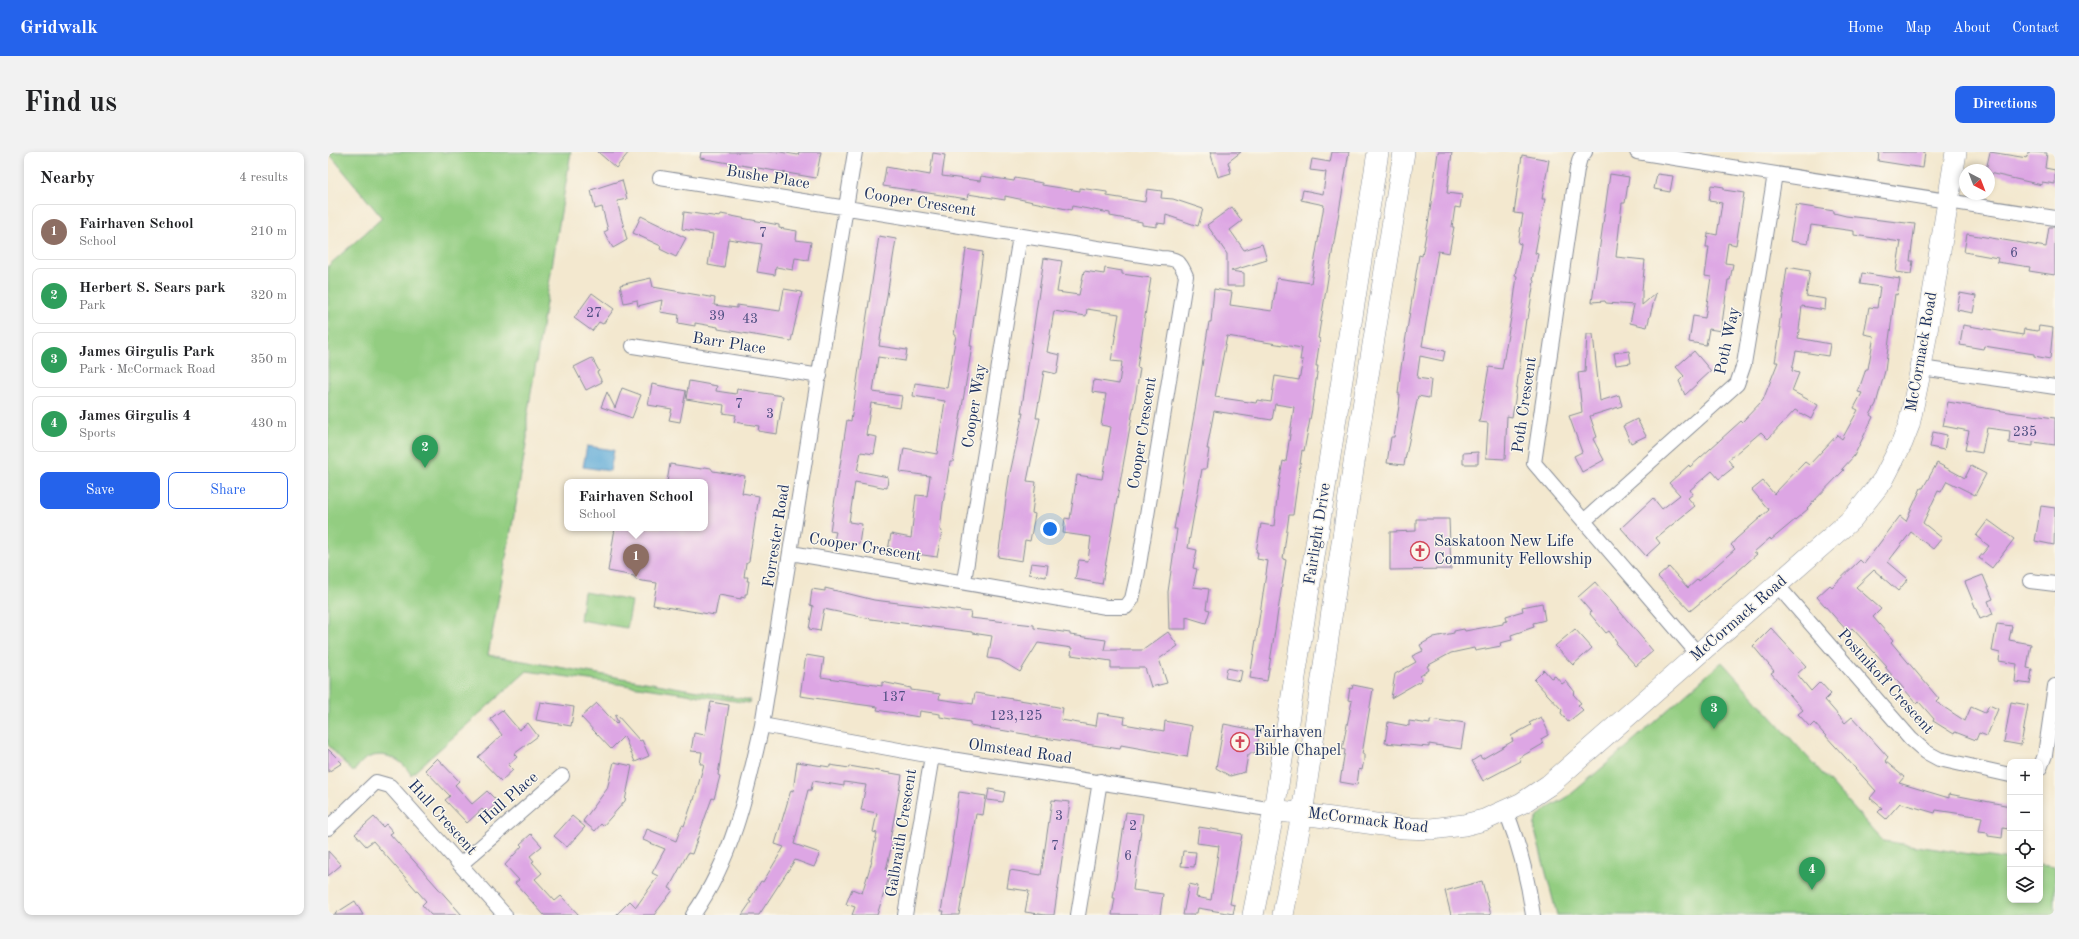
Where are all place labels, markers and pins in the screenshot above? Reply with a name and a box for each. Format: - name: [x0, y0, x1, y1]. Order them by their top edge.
- pin: 2: [412, 435, 438, 468]
- place label: Saskatoon New Life Community Fellowship: [1434, 534, 1592, 568]
- church icon: Saskatoon New Life Community Fellowship: [1409, 540, 1431, 562]
- pin: 1: [623, 544, 649, 577]
- pin: 3: [1701, 696, 1727, 729]
- place label: Fairhaven Bible Chapel: [1254, 725, 1341, 759]
- church icon: Fairhaven Bible Chapel: [1229, 731, 1251, 753]
- pin: 4: [1799, 857, 1825, 890]

